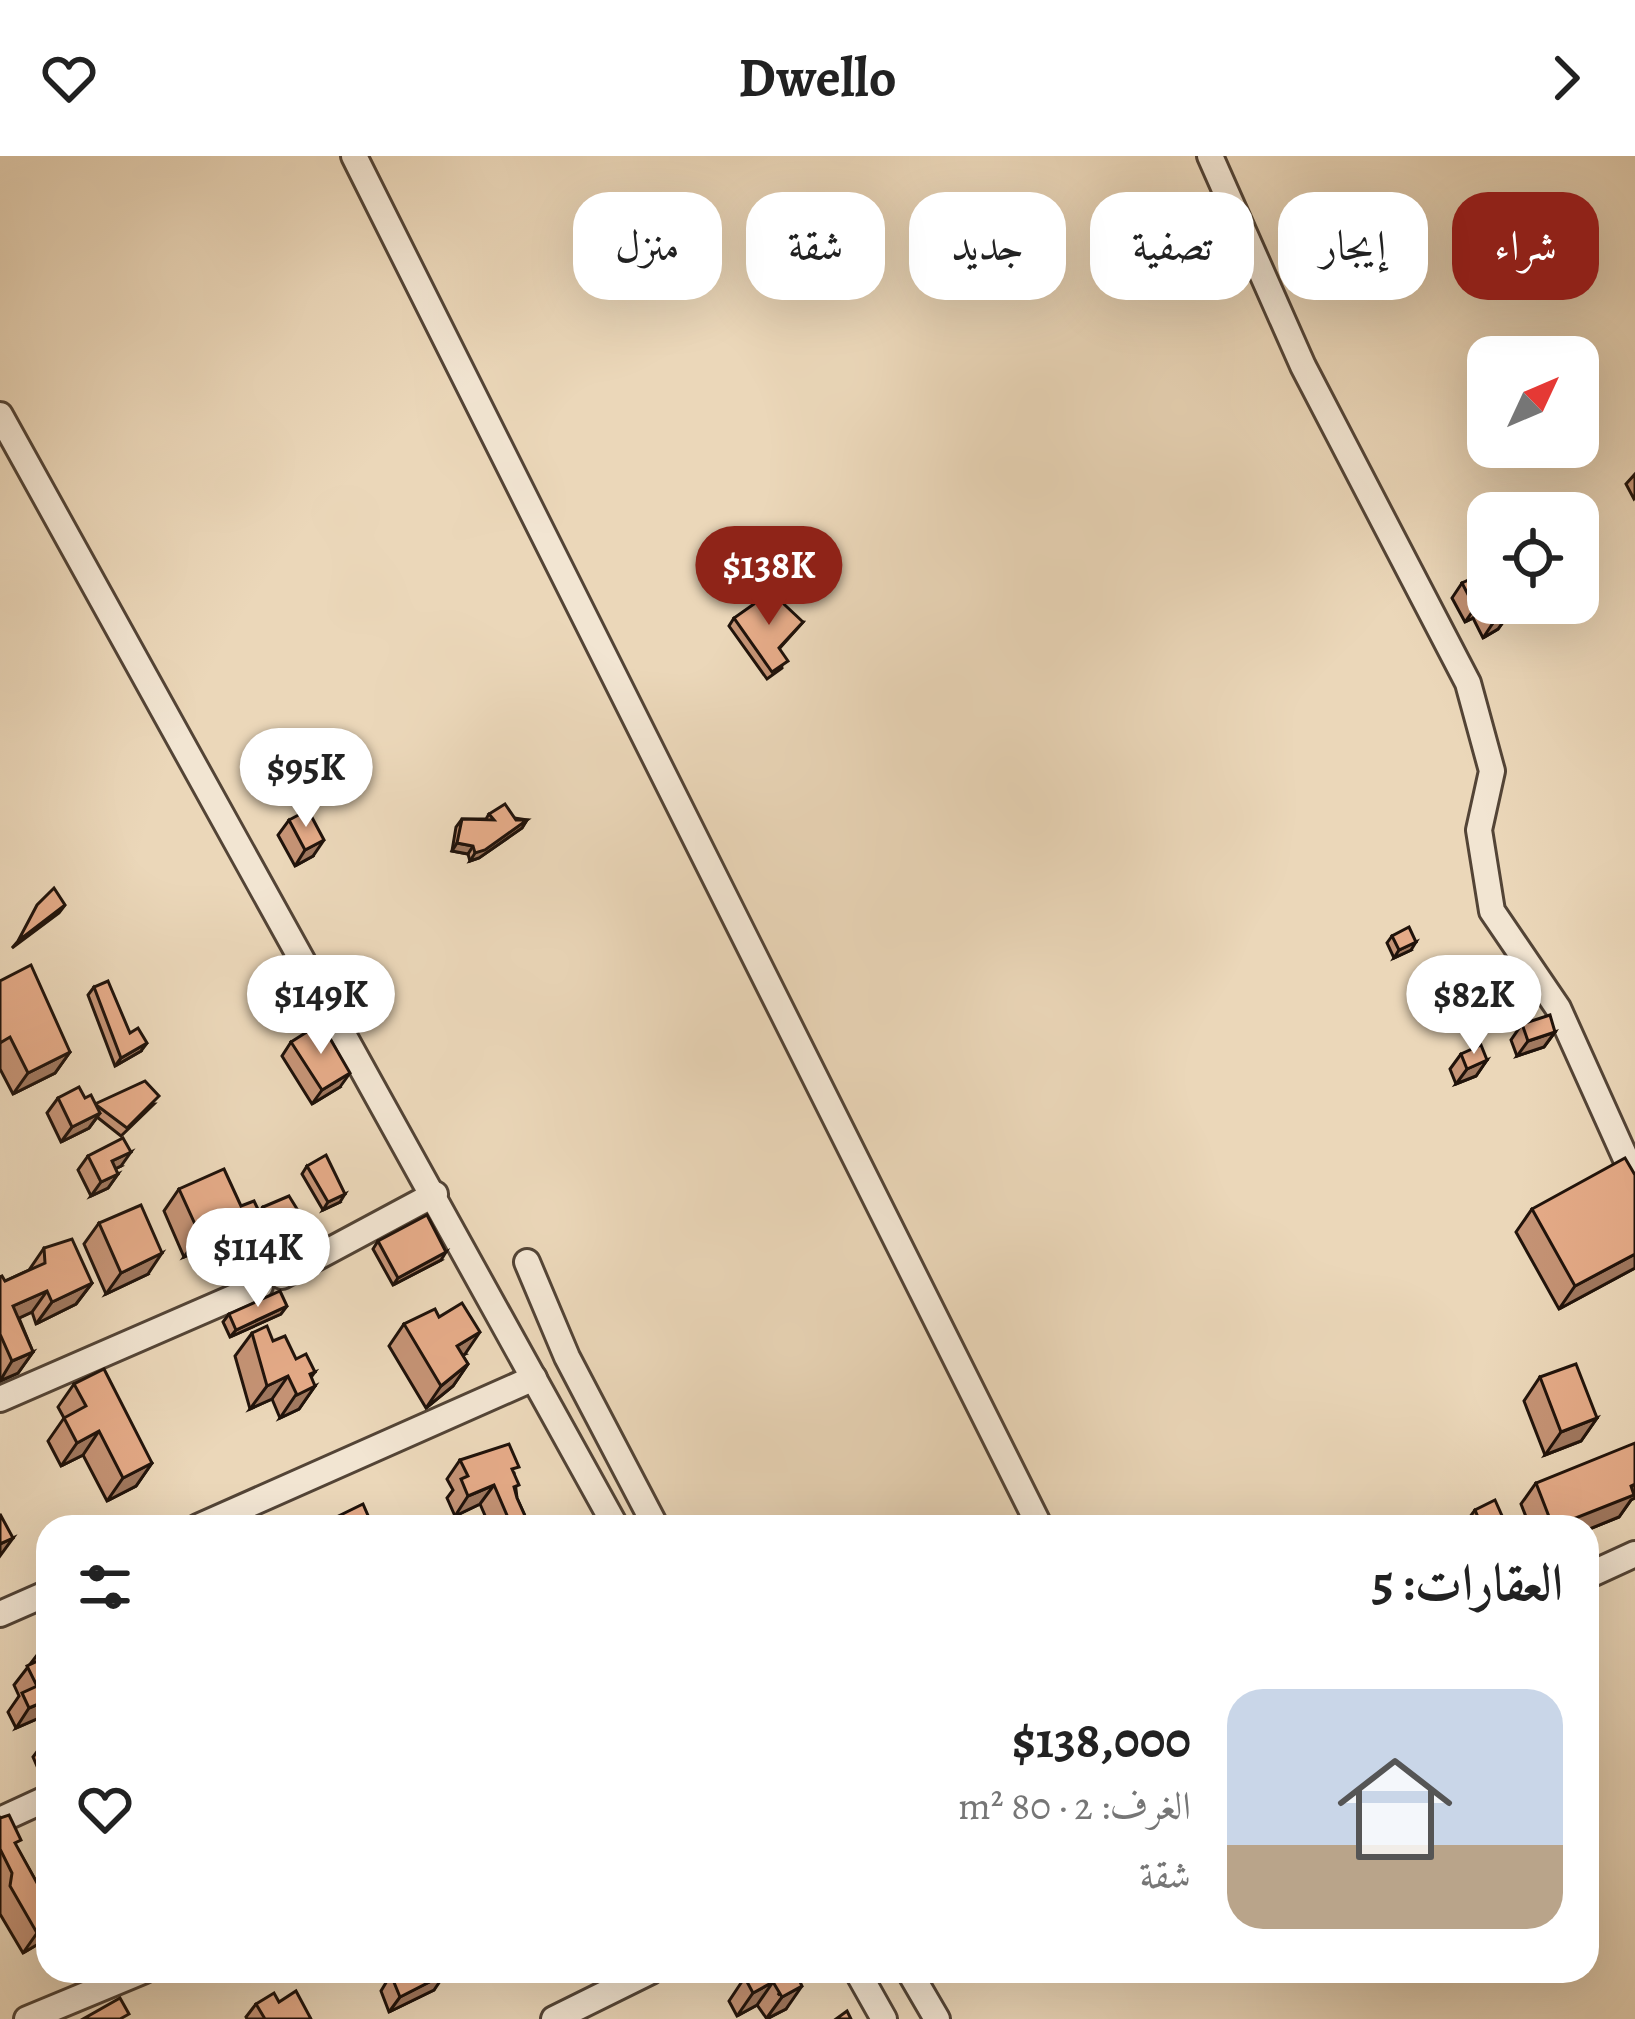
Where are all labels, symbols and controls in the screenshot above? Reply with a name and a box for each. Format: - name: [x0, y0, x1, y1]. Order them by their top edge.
- text: Dwello: [738, 41, 897, 115]
- icon: heart: [36, 45, 102, 111]
- icon: forward: [1533, 45, 1599, 111]
- chip: منزل: [573, 192, 722, 300]
- chip: شقة: [746, 192, 885, 300]
- chip: جديد: [909, 192, 1066, 300]
- chip: تصفية: [1090, 192, 1254, 300]
- chip: إيجار: [1278, 192, 1428, 300]
- chip: شراء: [1452, 192, 1599, 300]
- north arrow: [1467, 336, 1599, 468]
- map controls: [1467, 336, 1599, 624]
- button: locate: [1467, 492, 1599, 624]
- pin: $138K: [685, 526, 853, 628]
- text: $138K: [722, 538, 816, 591]
- pin: $95K: [235, 728, 377, 830]
- text: $95K: [267, 740, 345, 793]
- pin: $149K: [237, 955, 405, 1057]
- pin: $82K: [1403, 955, 1545, 1057]
- text: $149K: [274, 967, 368, 1020]
- text: $82K: [1433, 967, 1515, 1020]
- pin: $114K: [174, 1208, 342, 1310]
- text: $114K: [213, 1220, 303, 1273]
- text: العقارات: 5: [1372, 1548, 1563, 1618]
- icon: filters: [72, 1554, 138, 1620]
- text: $138,000: [1012, 1705, 1191, 1775]
- icon: home: [1323, 1737, 1467, 1881]
- icon: heart: [72, 1776, 138, 1842]
- text: الغرف: 2 · 80 m²: [958, 1779, 1191, 1832]
- text: شقة: [1139, 1848, 1191, 1901]

